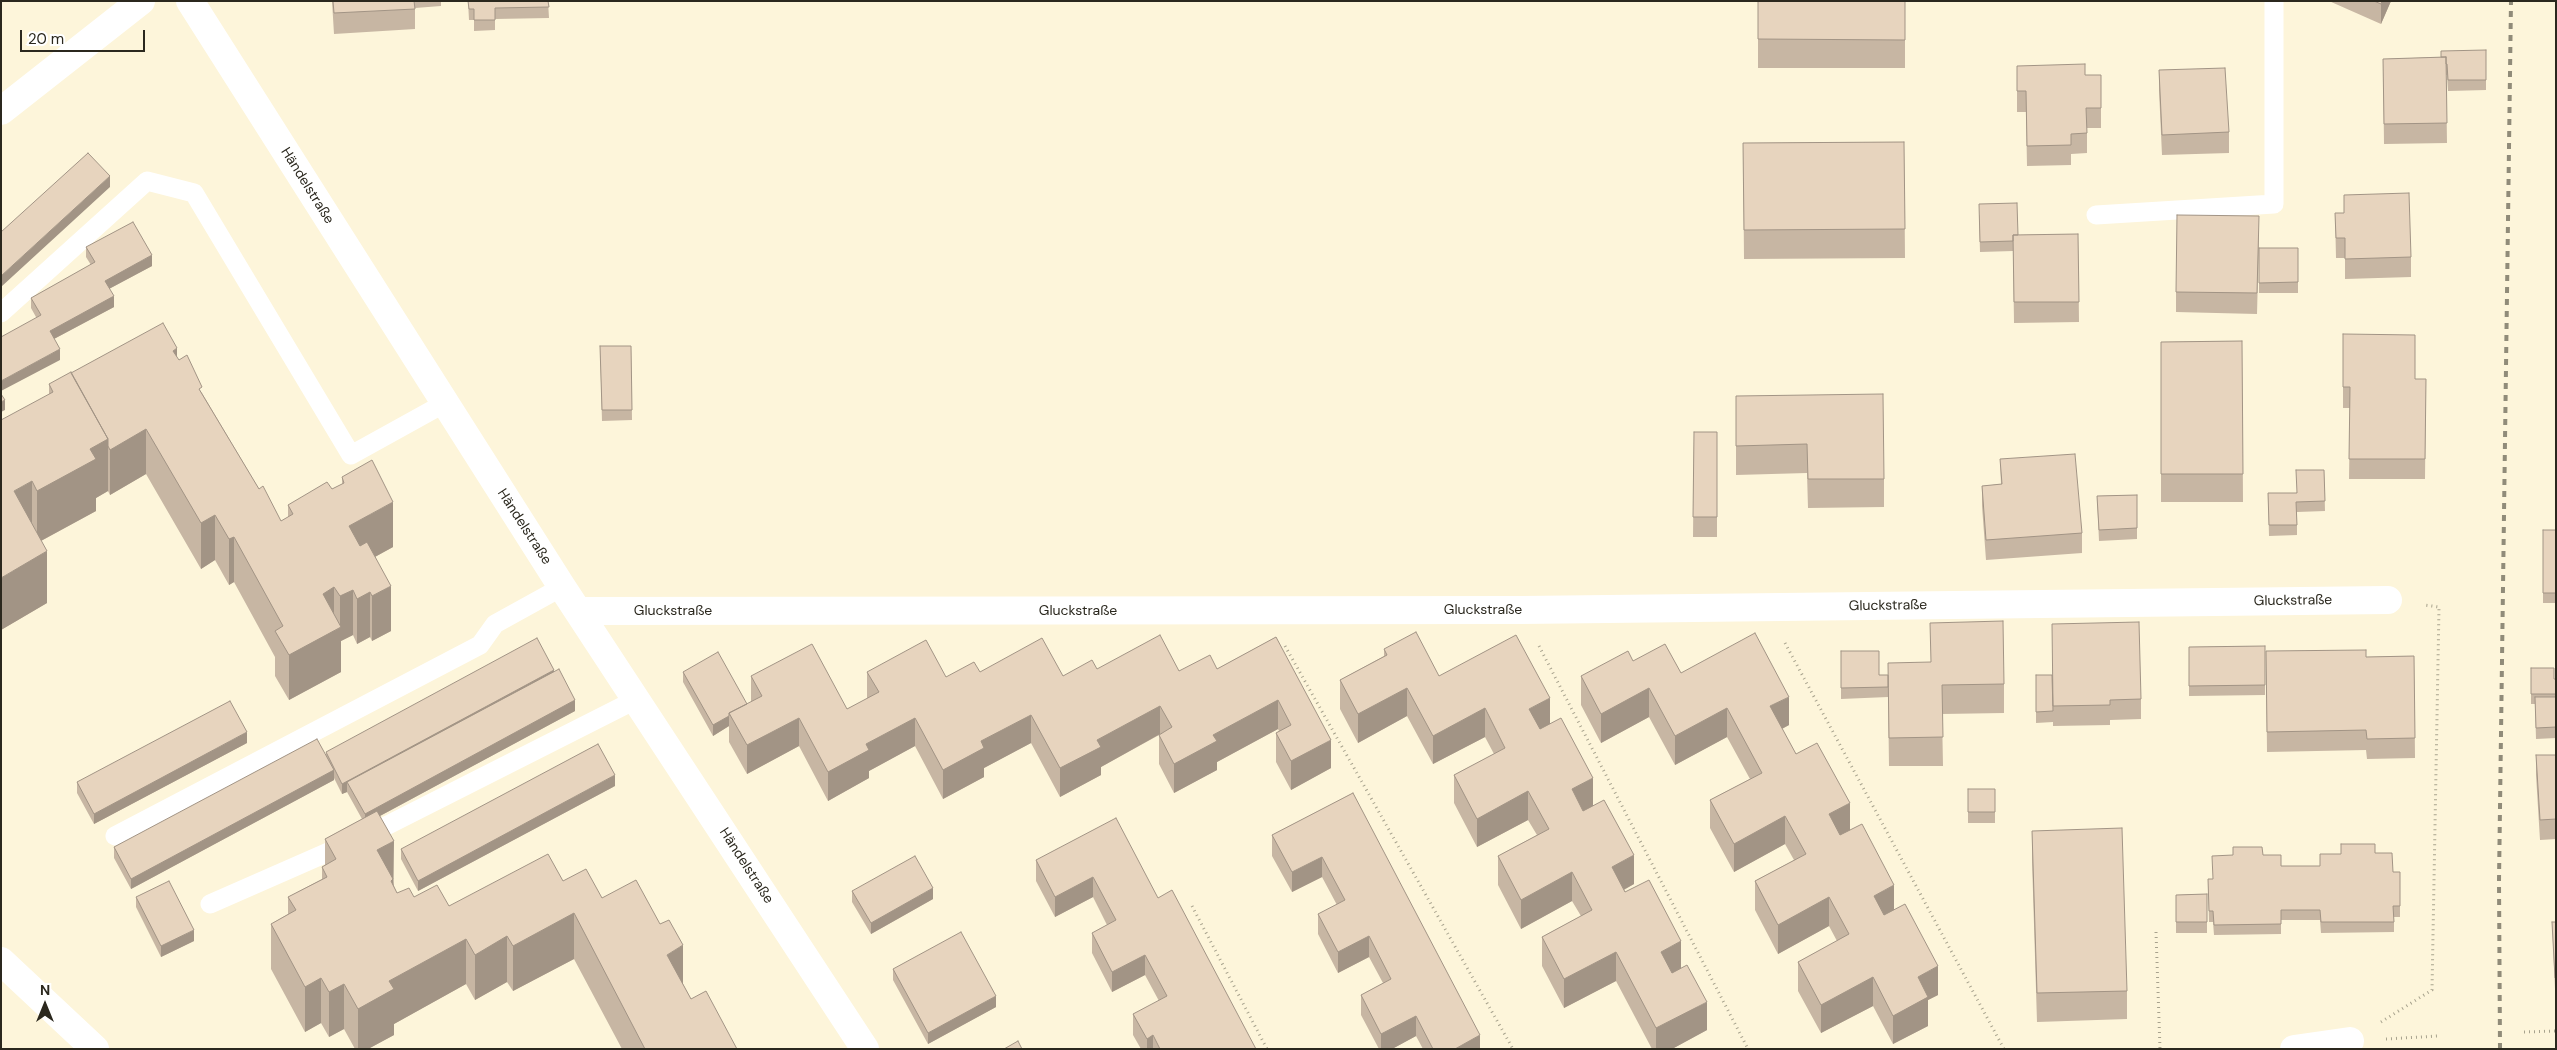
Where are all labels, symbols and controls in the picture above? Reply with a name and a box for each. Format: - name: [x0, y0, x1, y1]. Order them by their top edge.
- scale bar: [22, 20, 148, 52]
- text: 20 m: [28, 29, 64, 49]
- street label: Händelstraße: [277, 145, 337, 227]
- street label: Händelstraße: [493, 486, 555, 568]
- street label: Gluckstraße: [2254, 592, 2332, 610]
- street label: Gluckstraße: [1849, 597, 1927, 615]
- street label: Gluckstraße: [1444, 602, 1522, 618]
- street label: Gluckstraße: [634, 603, 712, 619]
- street label: Gluckstraße: [1039, 603, 1117, 619]
- street label: Händelstraße: [715, 825, 777, 907]
- north arrow: [20, 980, 70, 1030]
- text: N: [40, 981, 50, 999]

